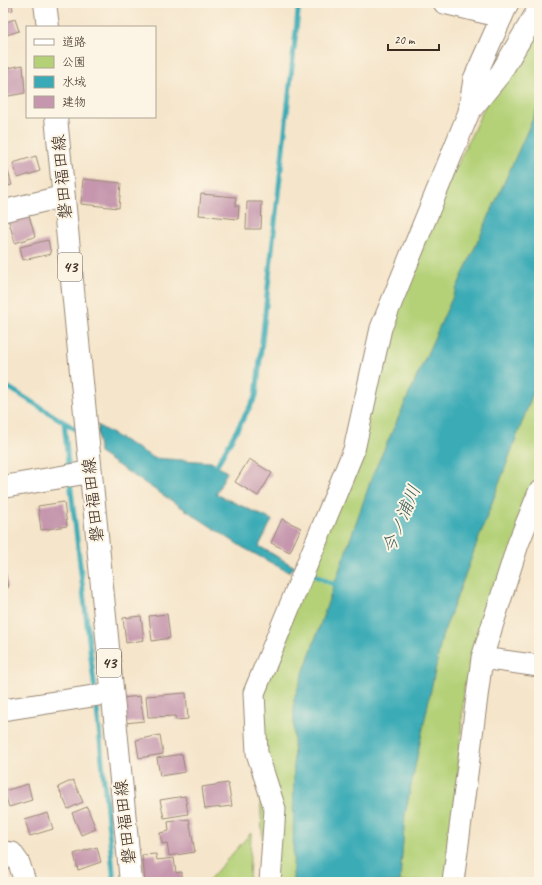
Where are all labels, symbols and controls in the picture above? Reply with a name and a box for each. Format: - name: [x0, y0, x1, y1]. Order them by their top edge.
- legend: [26, 26, 156, 118]
- scale bar: [388, 26, 439, 52]
- text: 20 m: [394, 32, 416, 48]
- text: 道路: [62, 34, 86, 50]
- text: 公園: [62, 54, 86, 70]
- text: 水域: [62, 74, 86, 90]
- text: 建物: [62, 94, 86, 110]
- street label: 磐田福田線: [48, 134, 76, 220]
- road number: 43: [58, 253, 82, 281]
- street label: 磐田福田線: [78, 457, 108, 543]
- water label: 今ノ浦川: [377, 482, 425, 556]
- road number: 43: [97, 649, 121, 677]
- street label: 磐田福田線: [110, 779, 140, 865]

